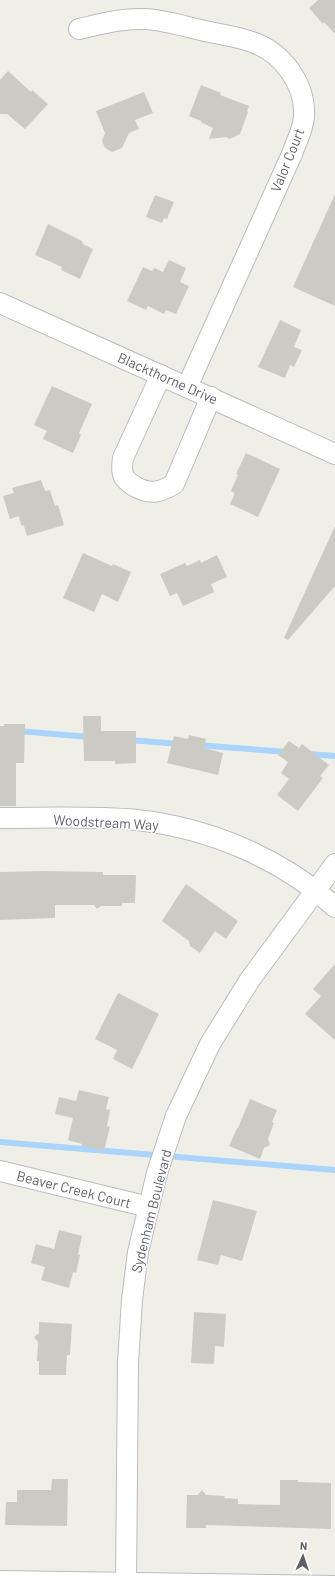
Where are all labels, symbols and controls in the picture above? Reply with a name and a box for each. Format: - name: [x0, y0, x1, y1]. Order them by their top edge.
- street label: Valor Court: [266, 126, 308, 194]
- street label: Blackthorne Drive: [115, 348, 221, 408]
- street label: Woodstream Way: [53, 811, 160, 833]
- street label: Sydenham Boulevard: [127, 1147, 175, 1275]
- street label: Beaver Creek Court: [15, 1167, 133, 1211]
- north arrow: [283, 1536, 323, 1576]
- text: N: [300, 1539, 308, 1552]

